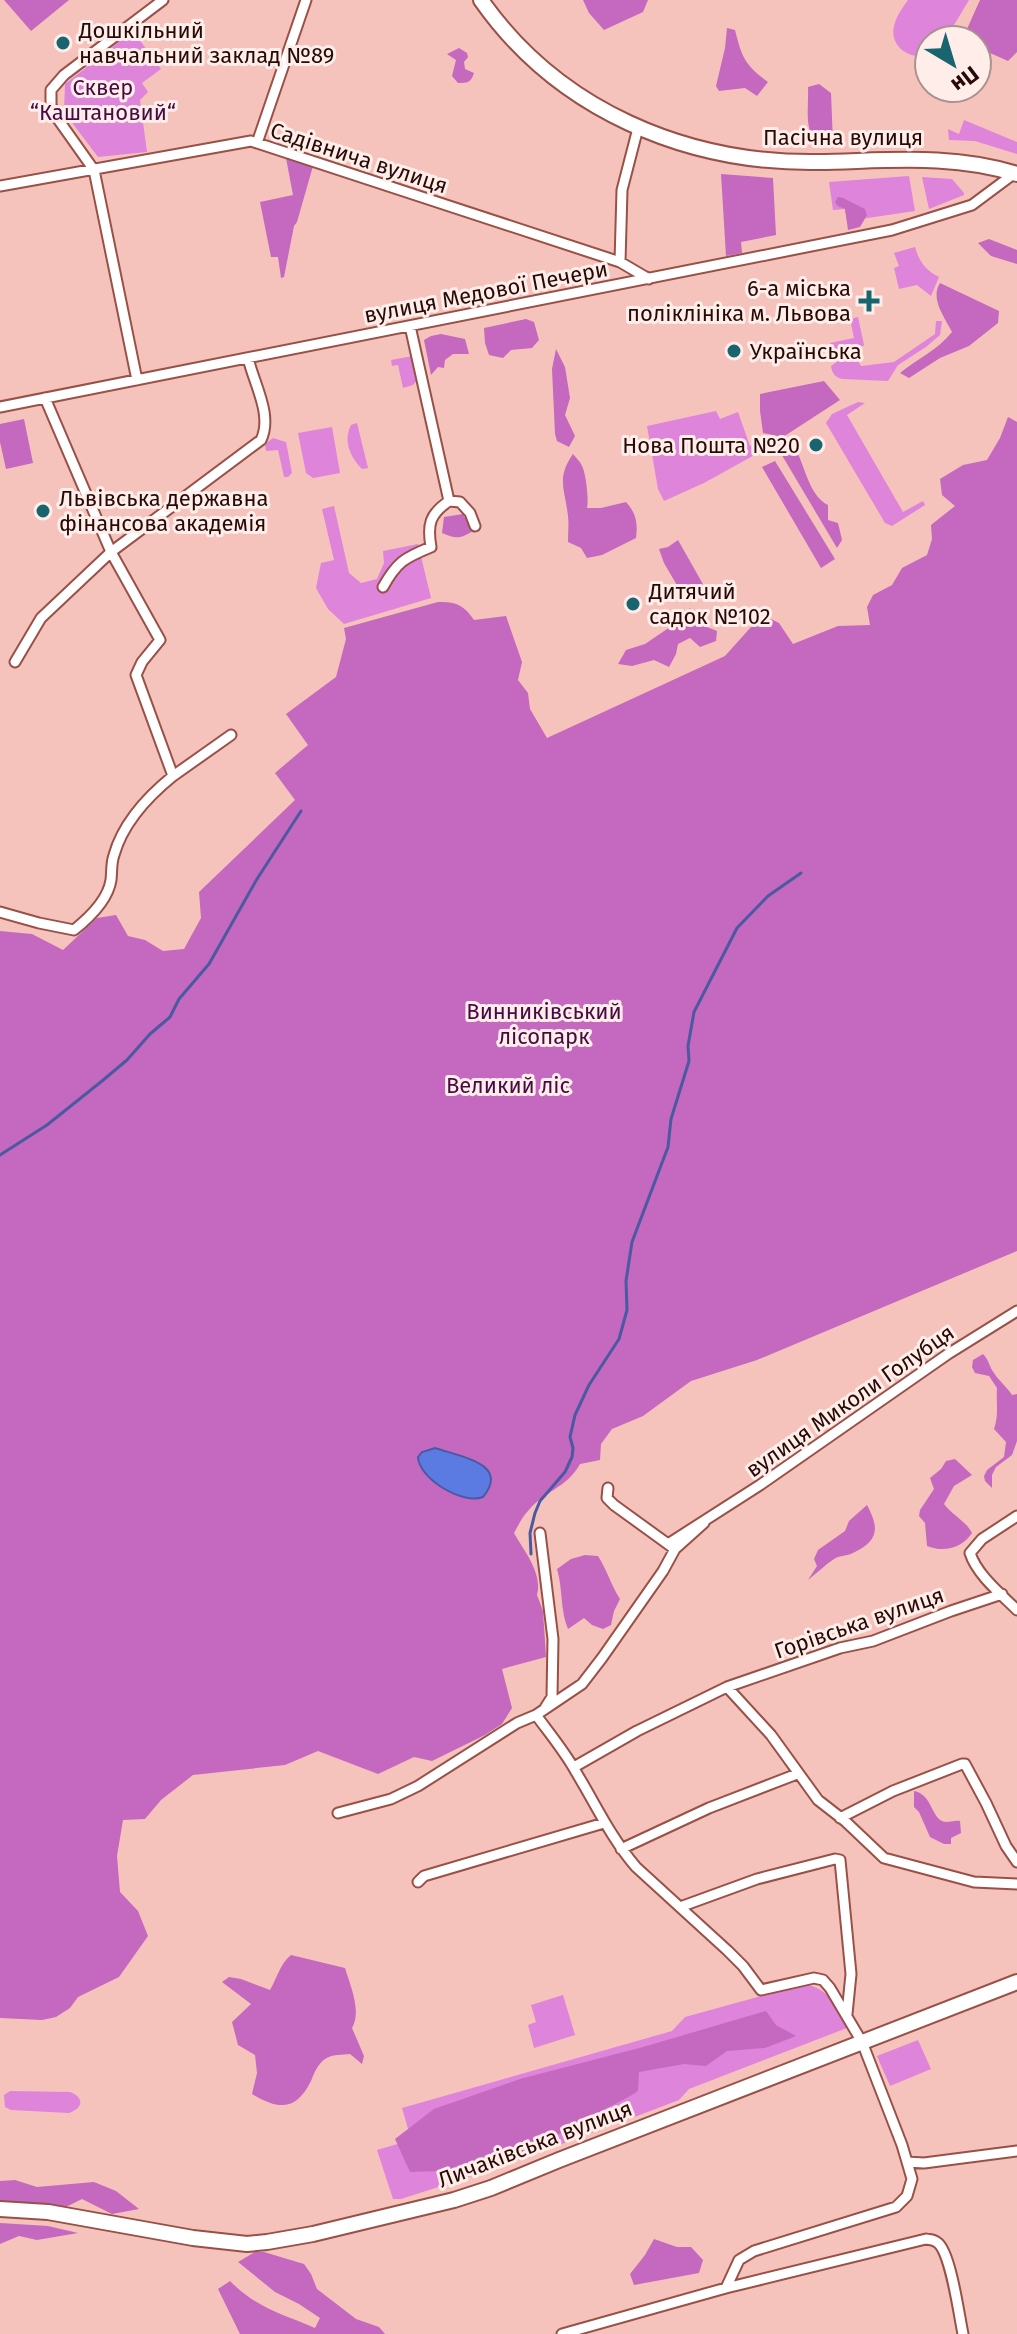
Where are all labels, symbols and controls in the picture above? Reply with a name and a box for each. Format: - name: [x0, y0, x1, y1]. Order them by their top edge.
- place label: Дошкільний навчальний заклад №89: [78, 17, 334, 69]
- north arrow: [913, 24, 993, 104]
- marker: Дошкільний навчальний заклад №89: [54, 34, 72, 52]
- text: Пн: [946, 60, 984, 98]
- park label: Сквер “Каштановий“: [30, 74, 176, 126]
- street label: Садівнича вулиця: [267, 117, 451, 199]
- street label: Пасічна вулиця: [763, 124, 923, 151]
- street label: вулиця Медової Печери: [362, 255, 610, 329]
- place label: 6-а міська поліклініка м. Львова: [627, 275, 851, 327]
- marker: 6-а міська поліклініка м. Львова: [858, 290, 880, 312]
- place label: Українська: [750, 338, 862, 365]
- marker: Українська: [725, 342, 743, 360]
- place label: Нова Пошта №20: [622, 432, 800, 459]
- marker: Нова Пошта №20: [807, 436, 825, 454]
- place label: Львівська державна фінансова академія: [59, 485, 269, 537]
- marker: Львівська державна фінансова академія: [34, 502, 52, 520]
- place label: Дитячий садок №102: [648, 578, 771, 630]
- marker: Дитячий садок №102: [624, 595, 642, 613]
- park label: Винниківський лісопарк: [466, 998, 622, 1050]
- park label: Великий ліс: [446, 1072, 570, 1099]
- street label: вулиця Миколи Голубця: [741, 1319, 959, 1483]
- street label: Горівська вулиця: [771, 1581, 947, 1665]
- street label: Личаківська вулиця: [434, 2094, 636, 2194]

